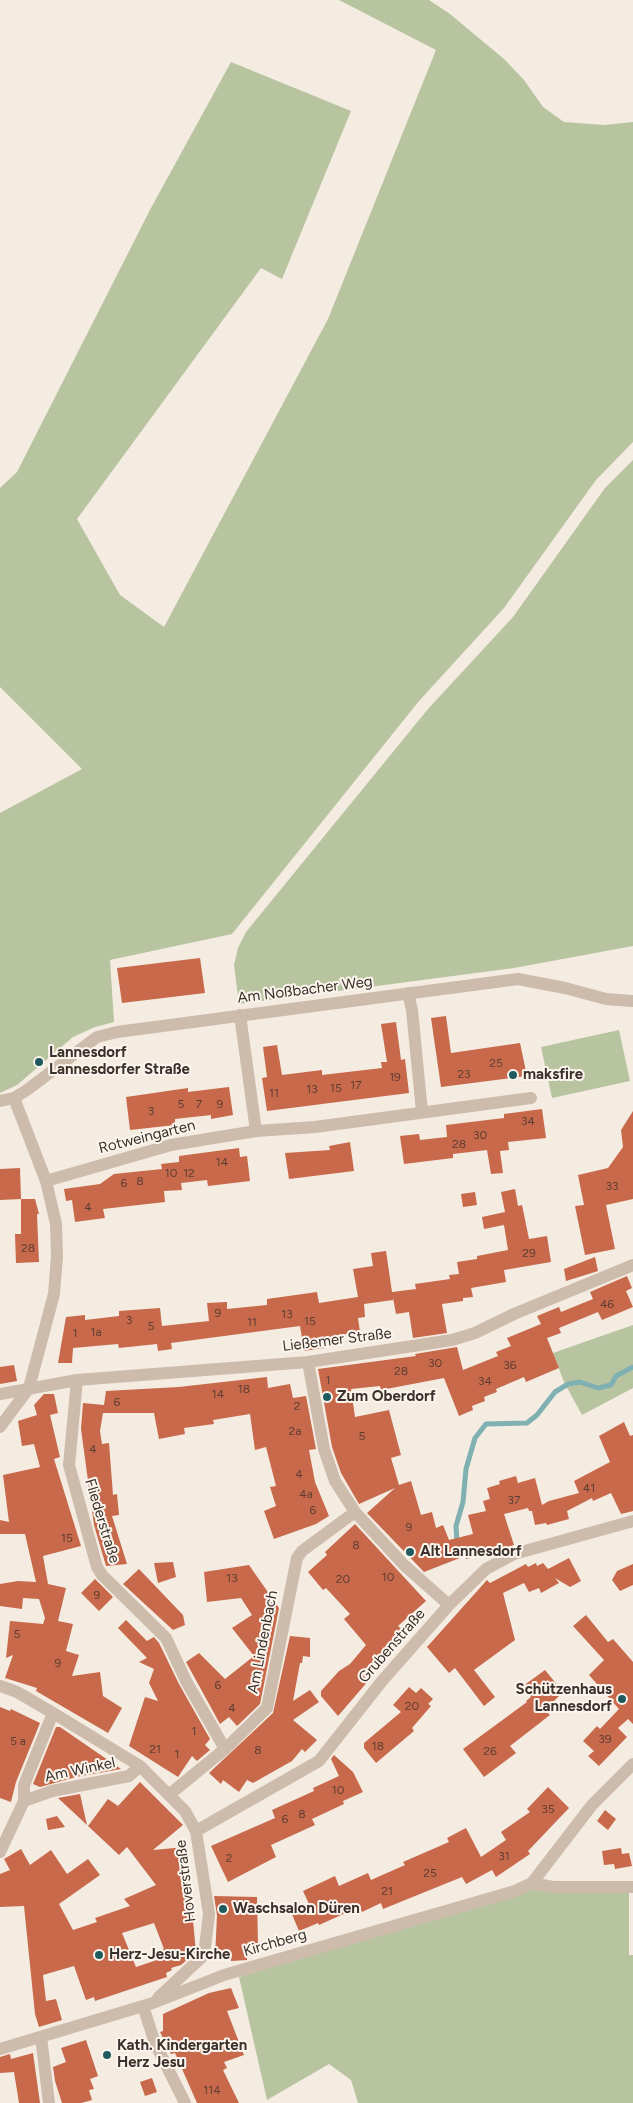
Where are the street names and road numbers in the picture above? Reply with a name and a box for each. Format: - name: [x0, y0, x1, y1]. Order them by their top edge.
- street label: Am Noßbacher Weg: [236, 973, 374, 1007]
- street label: Rotweingarten: [97, 1116, 197, 1158]
- street label: Ließemer Straße: [281, 1324, 393, 1356]
- street label: Fliederstraße: [81, 1477, 123, 1565]
- street label: Am Lindenbach: [244, 1589, 282, 1695]
- street label: Grubenstraße: [355, 1605, 429, 1687]
- street label: Am Winkel: [43, 1754, 117, 1786]
- street label: Hoverstraße: [172, 1839, 200, 1923]
- street label: Kirchberg: [241, 1925, 309, 1961]

